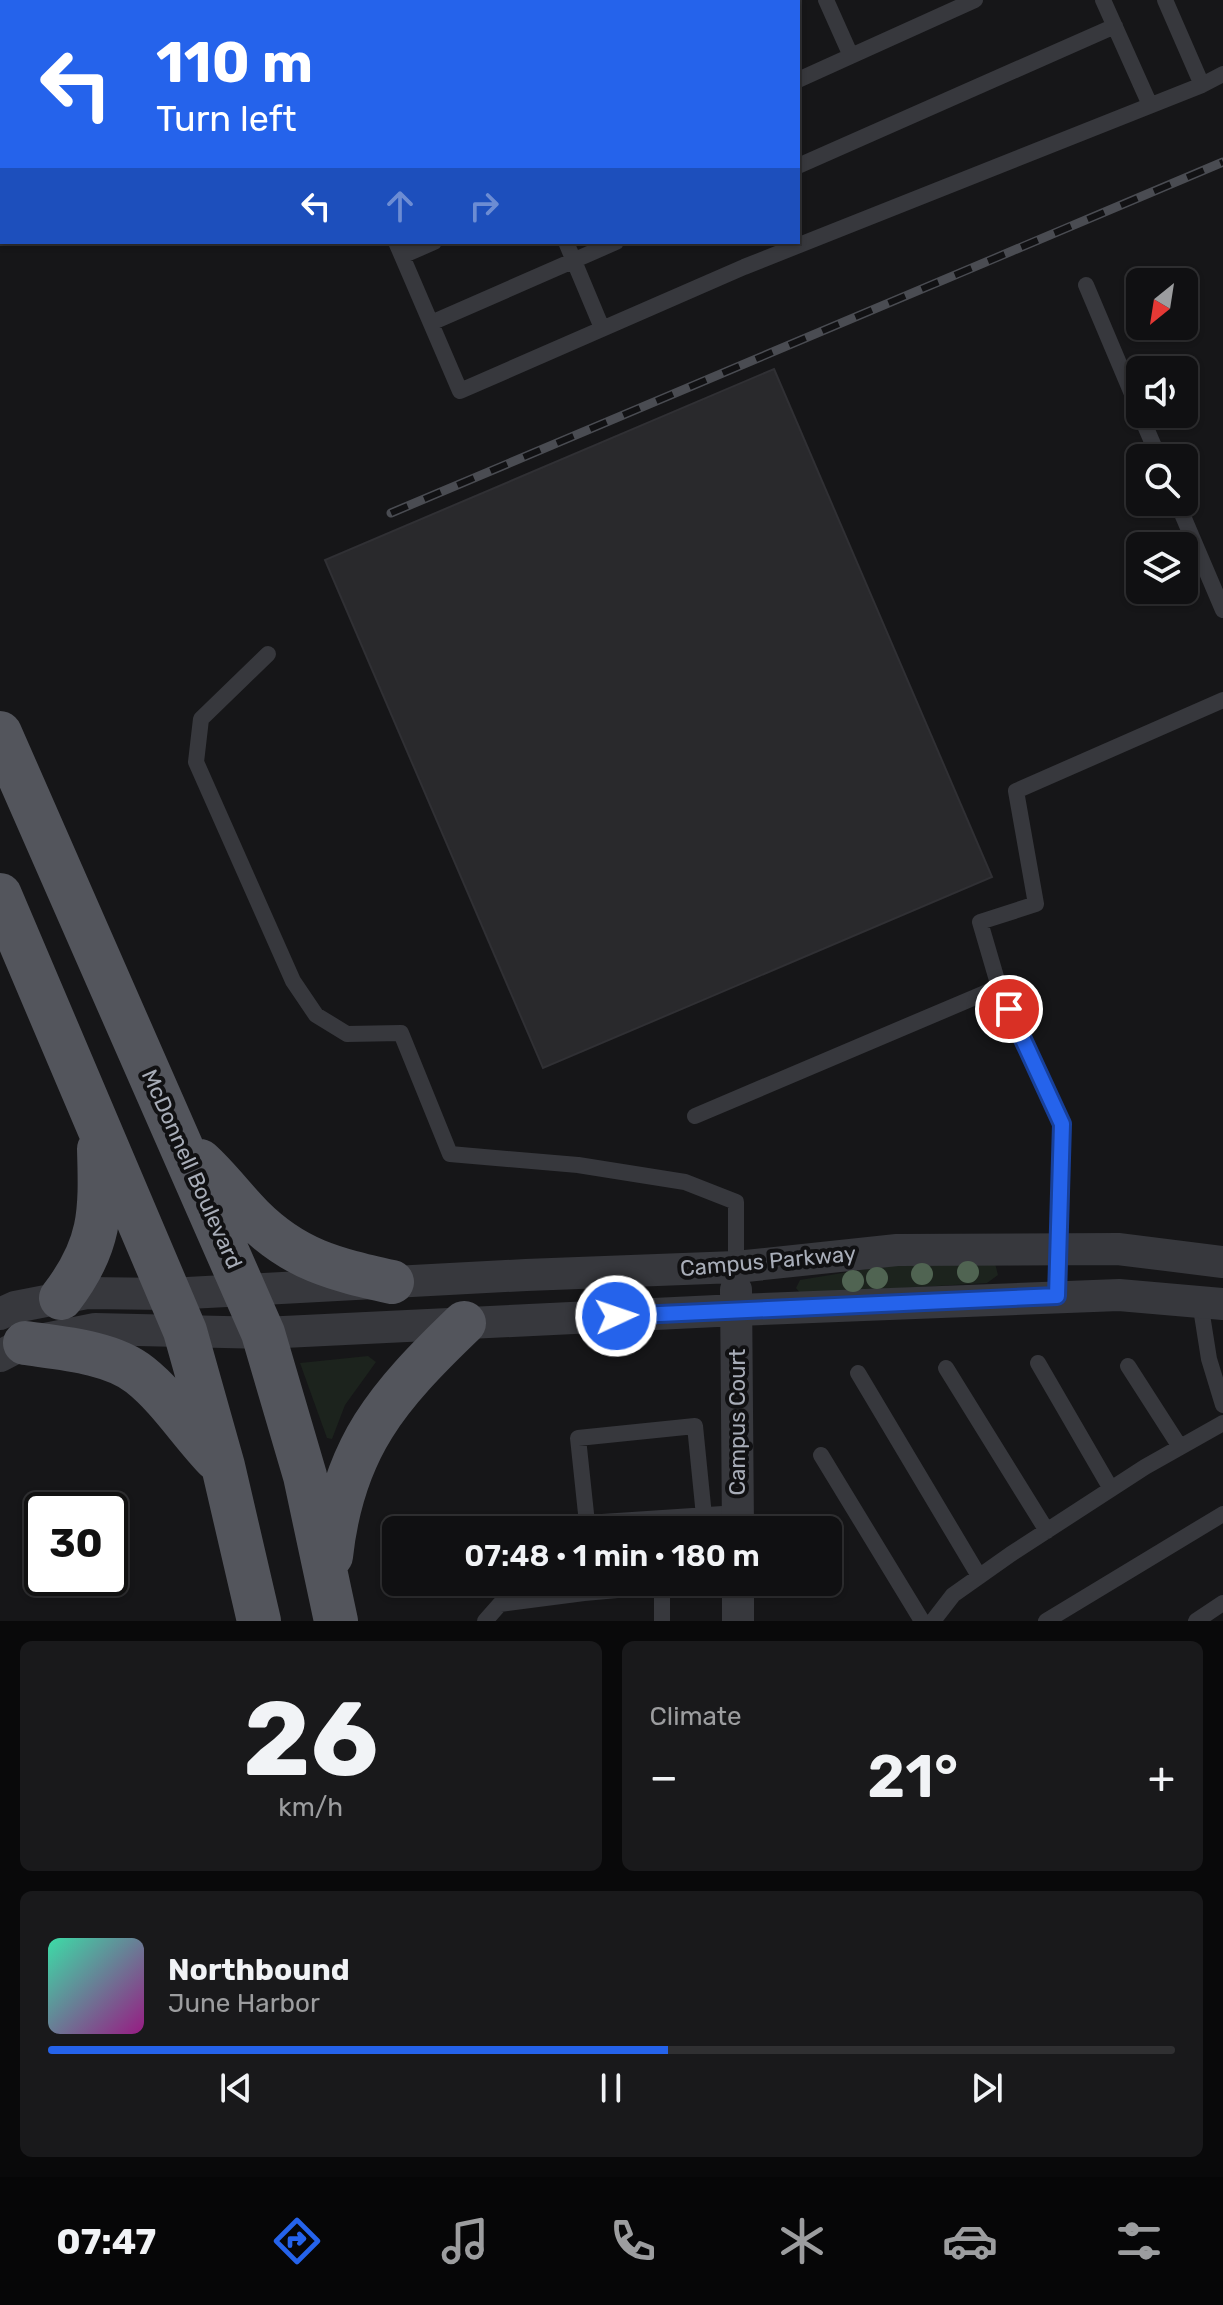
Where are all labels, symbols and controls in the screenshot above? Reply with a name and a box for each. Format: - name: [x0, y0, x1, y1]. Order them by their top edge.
- text: 110 m: [156, 30, 313, 96]
- icon: left: [24, 32, 128, 136]
- text: Turn left: [156, 97, 297, 140]
- icon: left: [294, 184, 338, 228]
- icon: ahead: [378, 184, 422, 228]
- icon: right: [462, 184, 506, 228]
- north arrow: [1126, 268, 1198, 340]
- map controls: [1126, 268, 1198, 604]
- button: sound: [1126, 356, 1198, 428]
- button: search: [1126, 444, 1198, 516]
- button: layers: [1126, 532, 1198, 604]
- pin: [975, 975, 1043, 1043]
- icon: arrive: [987, 987, 1031, 1031]
- street label: McDonnell Boulevard: [136, 1065, 248, 1273]
- street label: Campus Parkway: [679, 1240, 857, 1282]
- position arrow: [574, 1274, 658, 1358]
- street label: Campus Court: [724, 1348, 751, 1495]
- speed limit sign: 30: [24, 1492, 128, 1596]
- text: 07:48 · 1 min · 180 m: [464, 1538, 760, 1574]
- text: 26: [243, 1678, 378, 1801]
- text: Climate: [650, 1701, 742, 1732]
- text: 21°: [867, 1741, 958, 1812]
- text: −: [650, 1751, 678, 1803]
- text: +: [1148, 1751, 1175, 1803]
- text: km/h: [278, 1792, 343, 1823]
- text: Northbound: [168, 1952, 350, 1988]
- text: June Harbor: [168, 1988, 320, 2019]
- icon: previous: [214, 2066, 258, 2110]
- icon: pause: [589, 2066, 633, 2110]
- icon: next: [965, 2066, 1009, 2110]
- icon: directions: [269, 2213, 325, 2269]
- icon: music: [437, 2213, 493, 2269]
- icon: phone: [605, 2213, 661, 2269]
- icon: climate: [774, 2213, 830, 2269]
- icon: car: [942, 2213, 998, 2269]
- icon: filters: [1111, 2213, 1167, 2269]
- text: 07:47: [56, 2220, 156, 2263]

